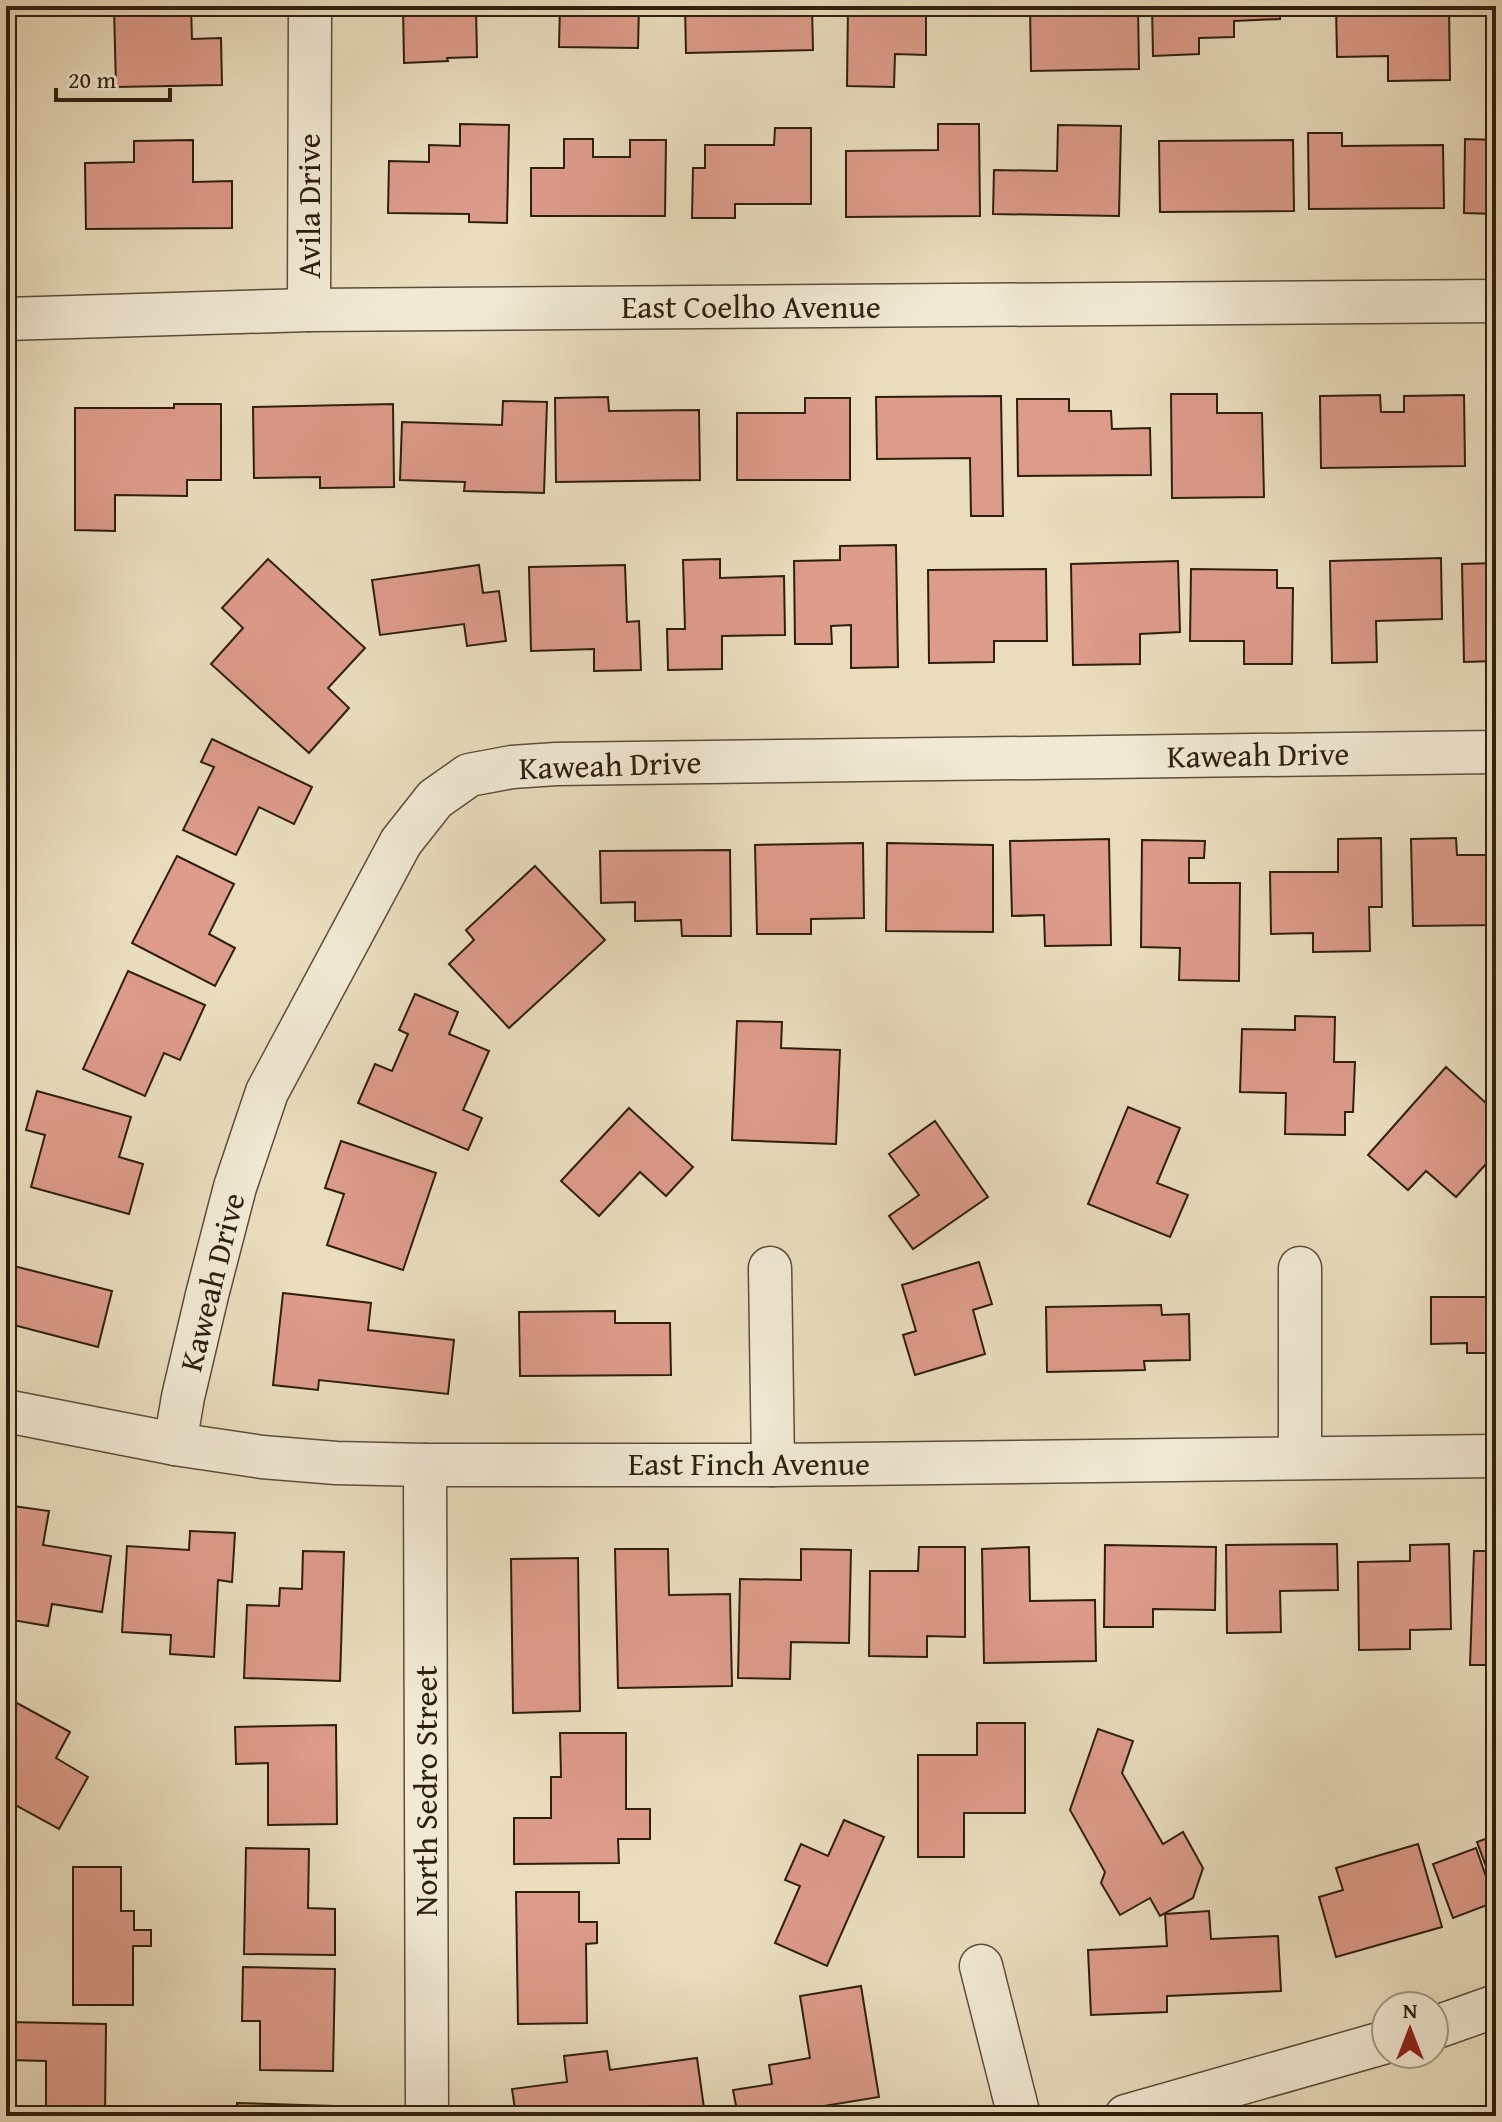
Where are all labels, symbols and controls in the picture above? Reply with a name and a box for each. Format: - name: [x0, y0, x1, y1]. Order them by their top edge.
- scale bar: [56, 52, 170, 102]
- text: 20 m: [68, 62, 116, 97]
- street label: Avila Drive: [285, 133, 332, 279]
- street label: East Coelho Avenue: [621, 283, 881, 330]
- street label: Kaweah Drive: [1166, 729, 1350, 780]
- street label: Kaweah Drive: [518, 738, 702, 791]
- street label: Kaweah Drive: [167, 1188, 256, 1376]
- street label: East Finch Avenue: [628, 1440, 870, 1487]
- street label: North Sedro Street: [402, 1665, 449, 1917]
- north arrow: [1370, 1990, 1450, 2070]
- text: N: [1403, 1994, 1418, 2026]

